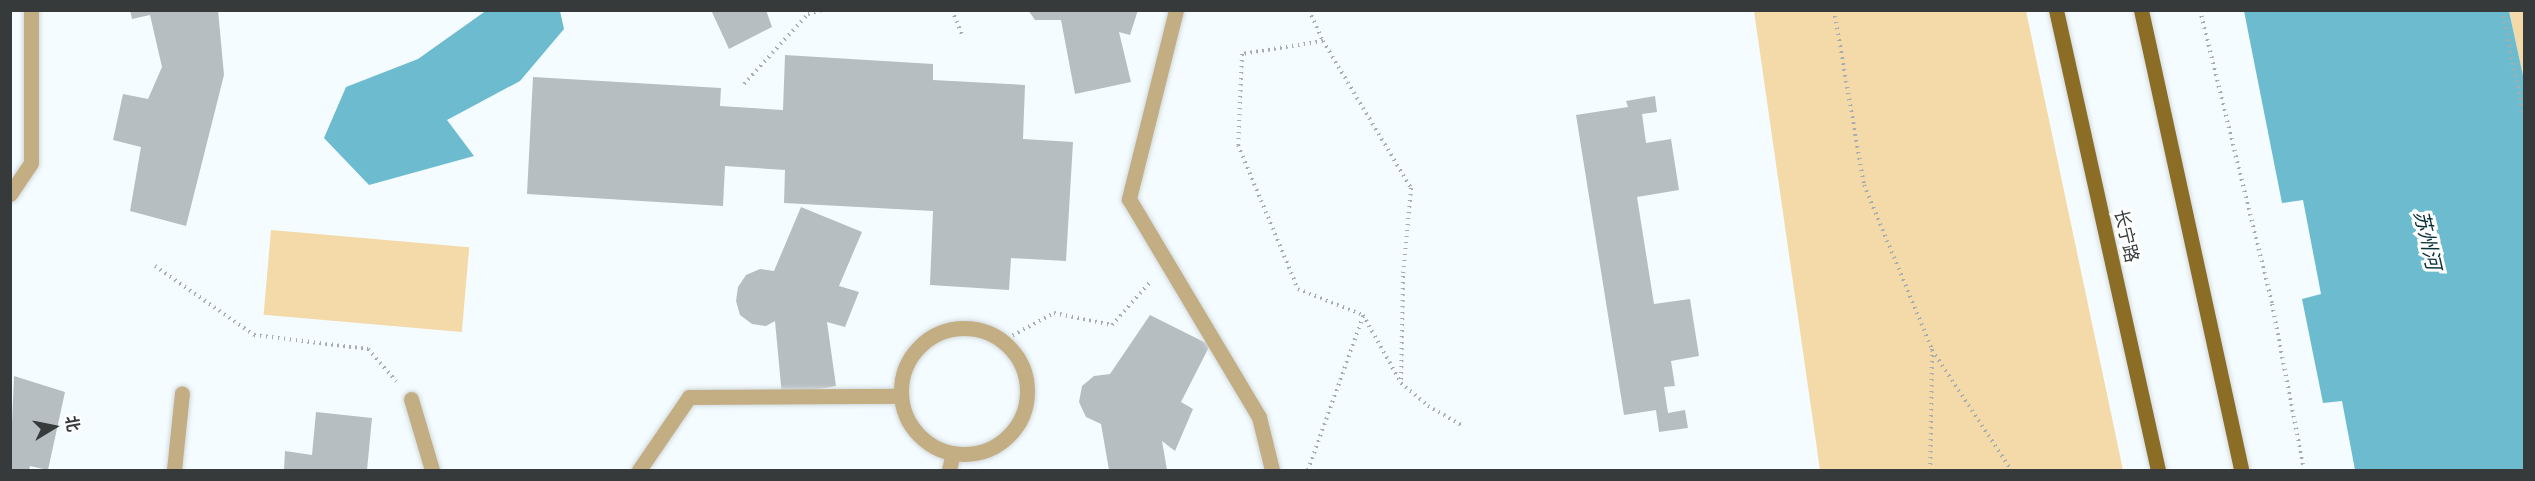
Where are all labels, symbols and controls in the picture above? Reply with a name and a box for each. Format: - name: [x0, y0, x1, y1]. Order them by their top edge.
- street label: 长宁路: [2109, 207, 2143, 265]
- water label: 苏州河: [2409, 208, 2445, 272]
- north arrow: [24, 397, 84, 457]
- text: 北: [61, 414, 83, 433]

